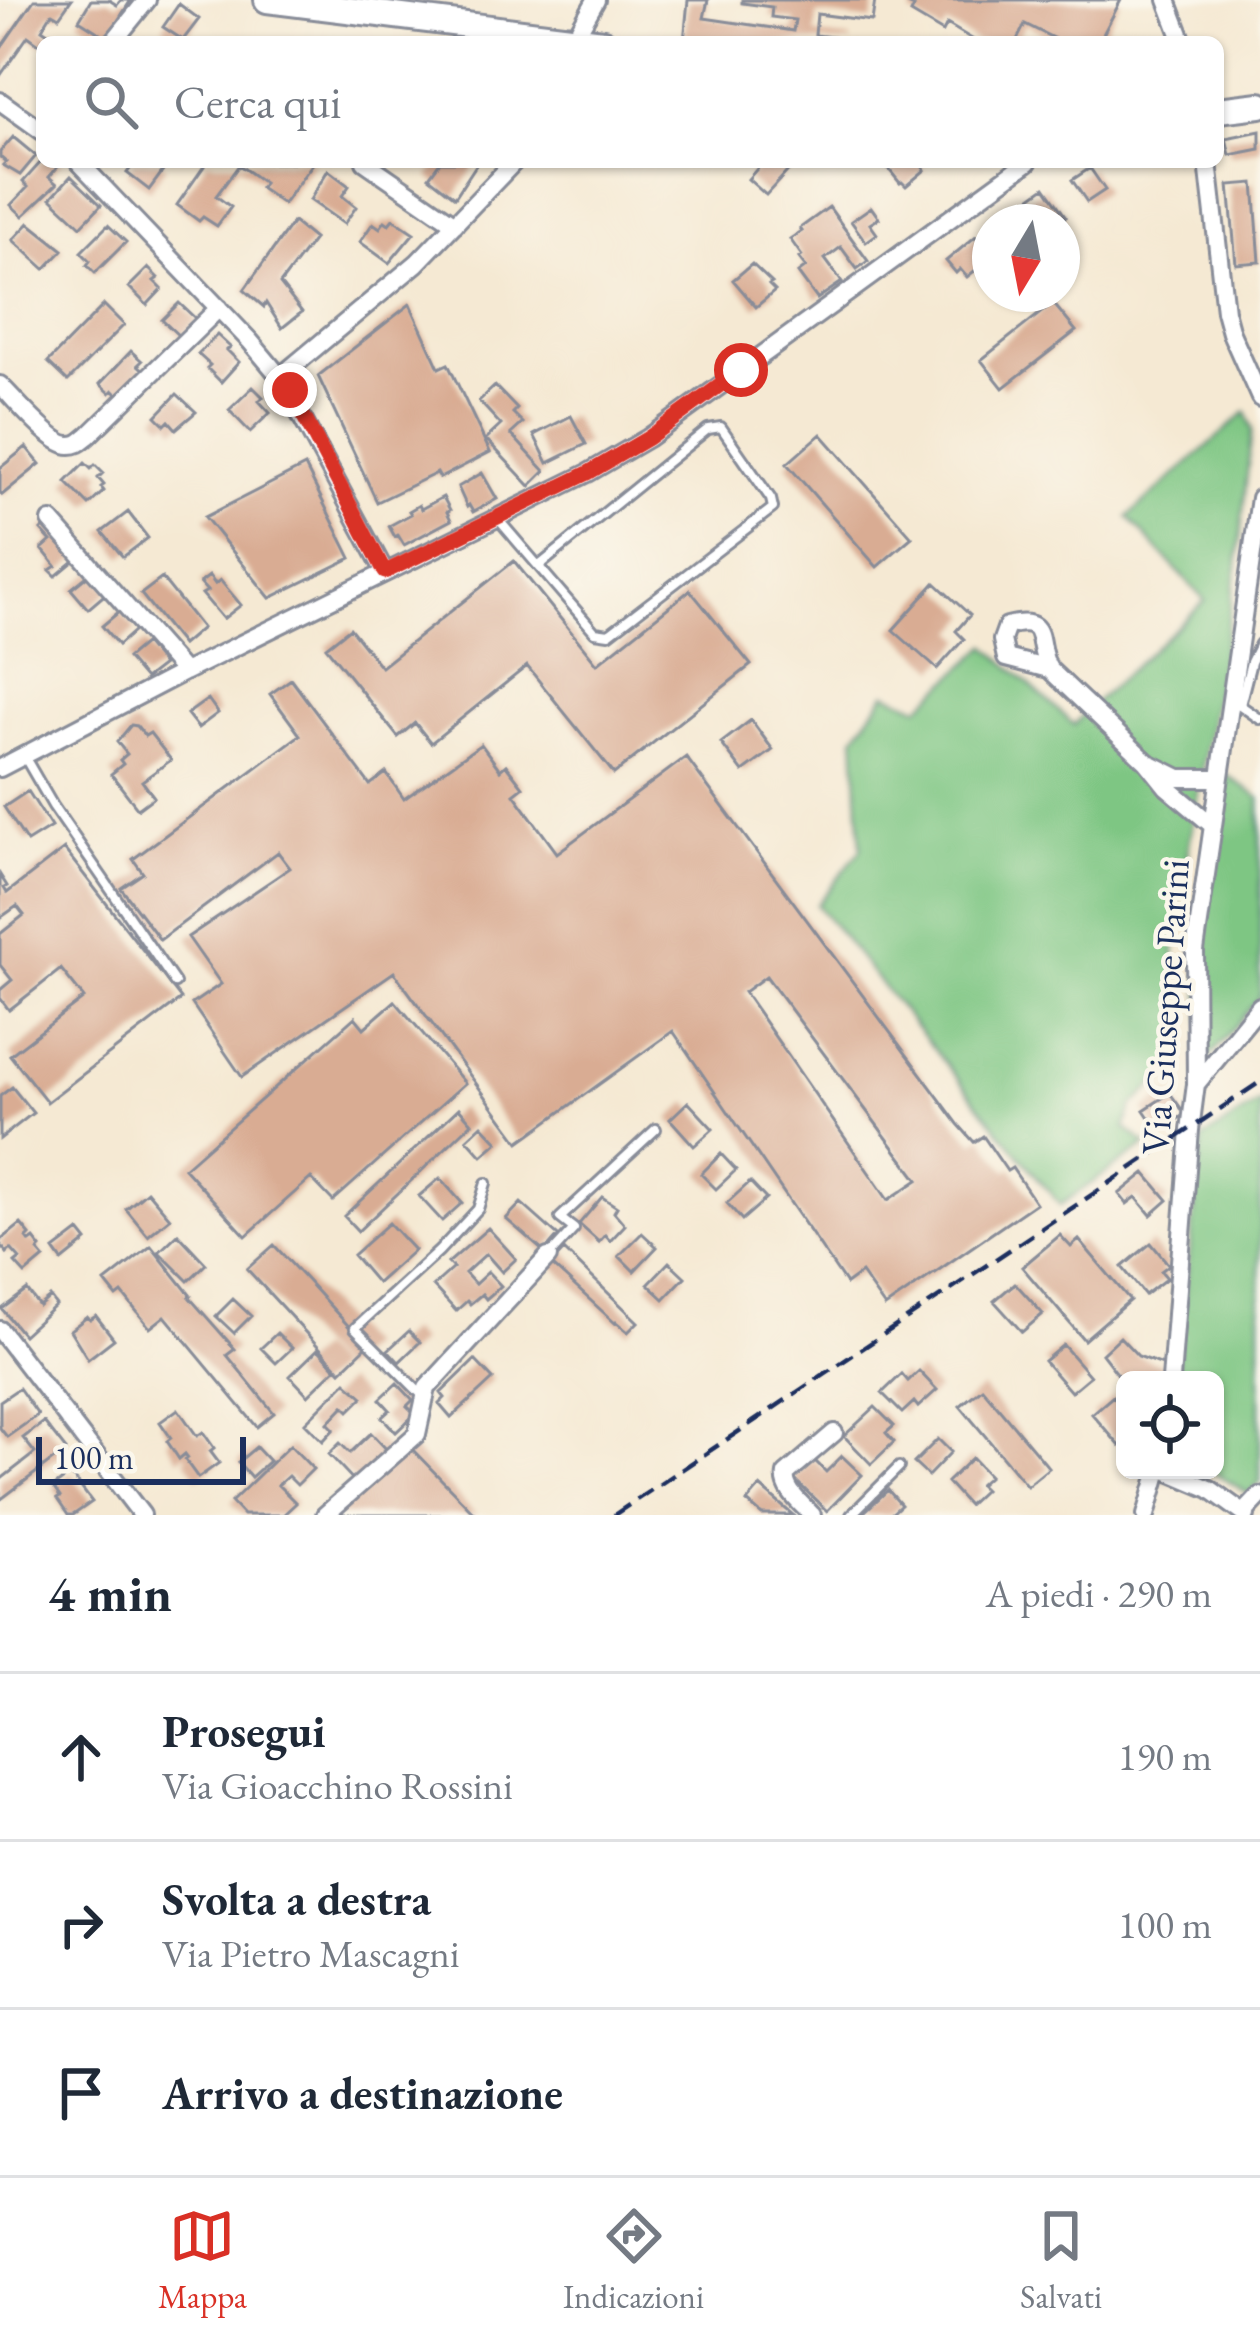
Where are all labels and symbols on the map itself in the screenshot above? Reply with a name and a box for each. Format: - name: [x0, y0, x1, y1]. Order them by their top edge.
- north arrow: [972, 204, 1080, 312]
- route start: [714, 343, 768, 397]
- route end: [263, 363, 317, 417]
- street label: Via Giuseppe Parini: [1129, 858, 1201, 1156]
- scale bar: [36, 1431, 246, 1484]

